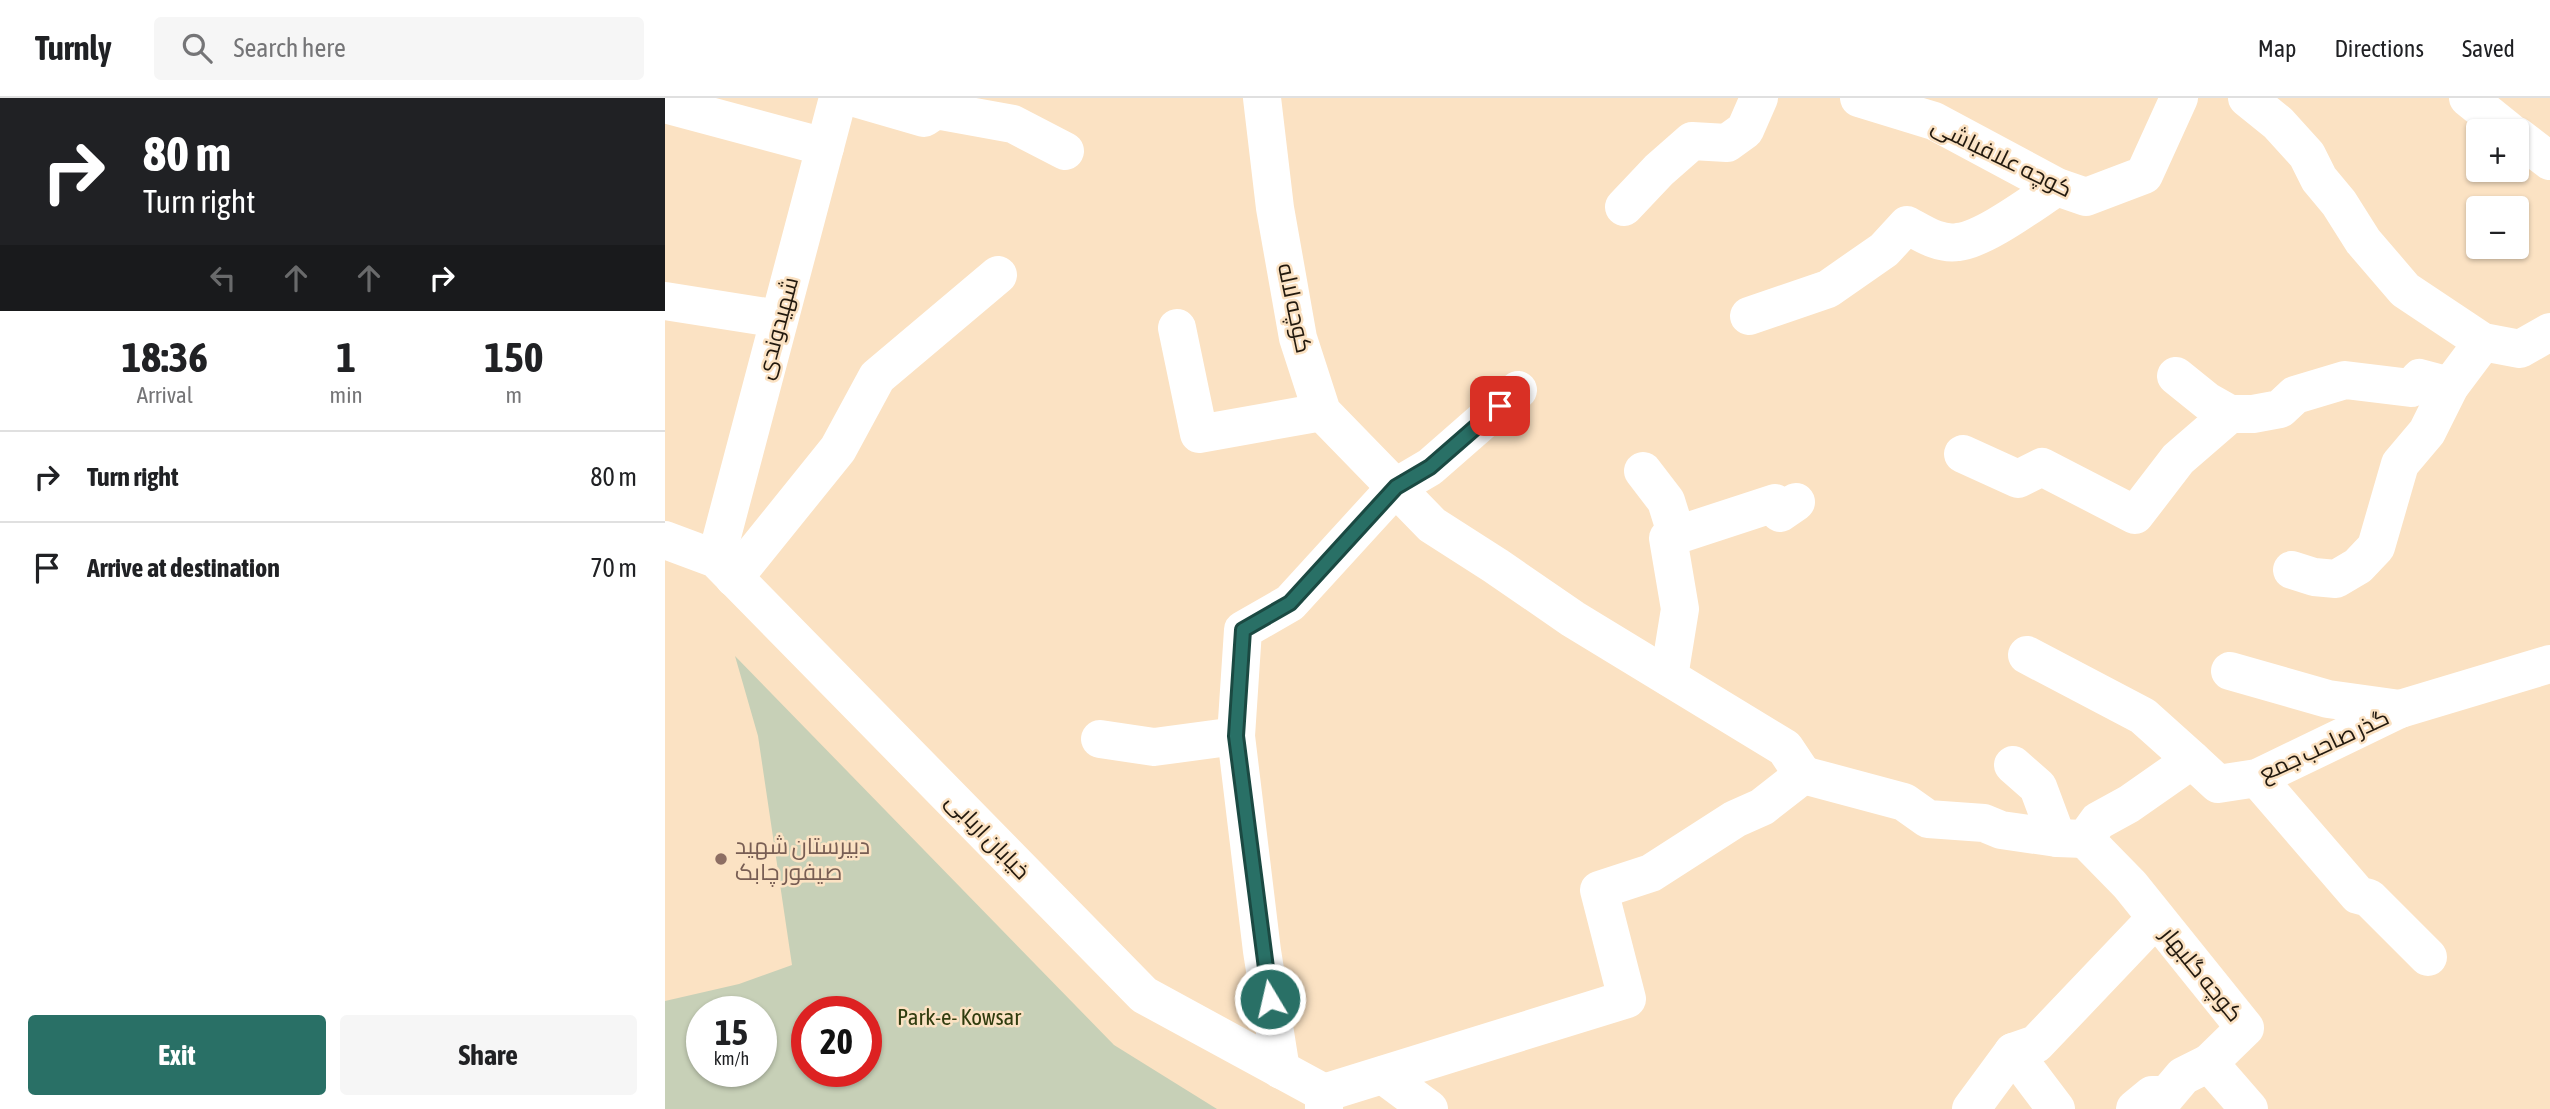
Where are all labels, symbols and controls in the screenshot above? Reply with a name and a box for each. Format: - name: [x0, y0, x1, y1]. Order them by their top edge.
- search box: [154, 17, 644, 80]
- text: Turnly: [35, 29, 112, 67]
- icon: search: [178, 29, 216, 67]
- text: Search here: [234, 33, 346, 63]
- text: Map: [2258, 35, 2296, 62]
- text: Directions: [2334, 35, 2424, 62]
- text: Saved: [2462, 35, 2515, 62]
- street label: کوچه علافباشی: [1927, 112, 2076, 204]
- map controls: [2466, 119, 2529, 259]
- button: +: [2466, 119, 2529, 182]
- text: 80 m: [143, 125, 231, 181]
- icon: right: [28, 126, 119, 217]
- text: Turn right: [143, 183, 256, 220]
- button: −: [2466, 196, 2529, 259]
- icon: left: [204, 259, 242, 297]
- icon: ahead: [277, 259, 315, 297]
- icon: ahead: [350, 259, 388, 297]
- icon: right: [423, 259, 461, 297]
- street label: کوچه لاله: [1271, 261, 1317, 356]
- street label: شهیدوندی: [751, 274, 804, 382]
- text: 18:36: [122, 333, 208, 381]
- text: 1: [336, 333, 356, 381]
- text: 150: [484, 333, 543, 381]
- pin: [1470, 376, 1530, 436]
- text: Arrival: [137, 382, 193, 408]
- text: min: [330, 382, 363, 408]
- text: m: [506, 382, 522, 408]
- icon: arrive: [1481, 387, 1519, 425]
- icon: right: [28, 458, 66, 496]
- text: Turn right: [87, 462, 178, 492]
- text: 80 m: [590, 462, 637, 492]
- icon: arrive: [28, 549, 66, 587]
- text: Arrive at destination: [87, 553, 280, 583]
- text: 70 m: [590, 553, 637, 583]
- street label: گذر صاحب جمع: [2255, 704, 2394, 789]
- street label: خیابان اربابی: [940, 788, 1035, 885]
- place label: دبیرستان شهید صیفور چابک: [735, 833, 870, 887]
- marker: دبیرستان شهید صیفور چابک: [713, 851, 729, 867]
- street label: کوچه گلبهار: [2153, 920, 2248, 1028]
- position arrow: [1233, 962, 1307, 1036]
- speed limit sign: 20: [791, 996, 882, 1087]
- park label: Park-e- Kowsar: [897, 1004, 1022, 1030]
- text: 15: [715, 1012, 748, 1052]
- button: Exit: [28, 1015, 326, 1095]
- button: Share: [340, 1015, 637, 1095]
- text: km/h: [714, 1048, 749, 1069]

